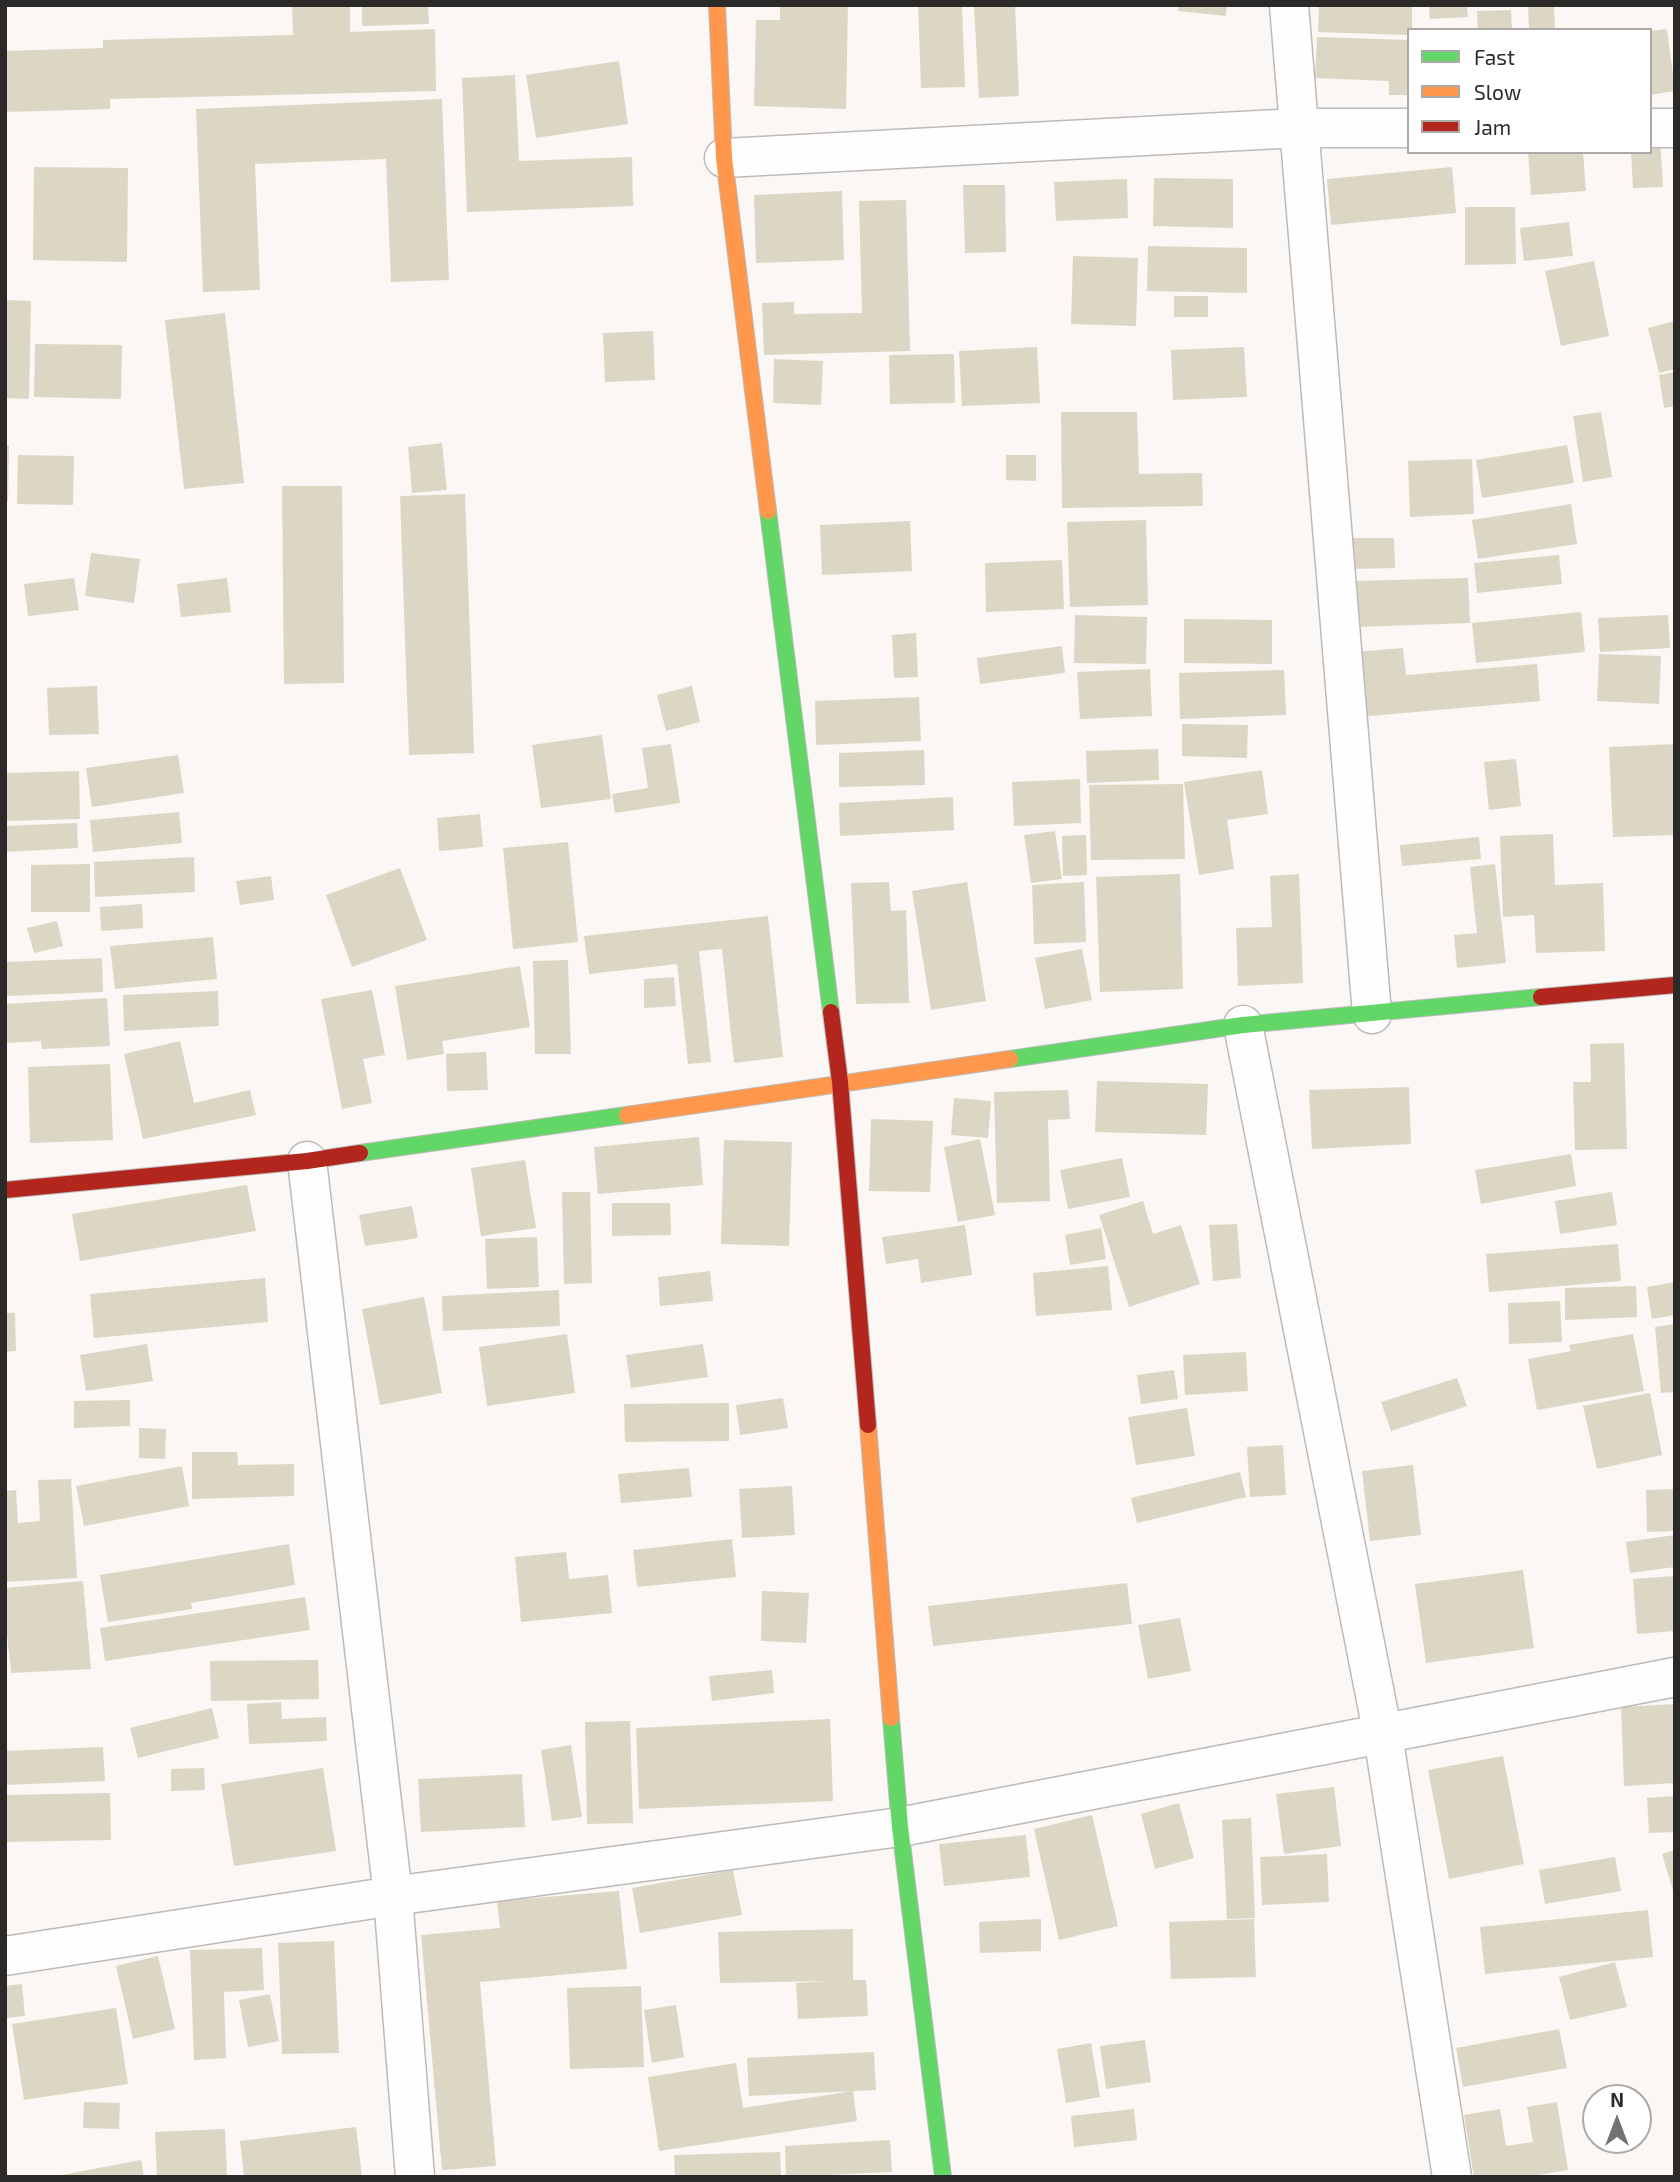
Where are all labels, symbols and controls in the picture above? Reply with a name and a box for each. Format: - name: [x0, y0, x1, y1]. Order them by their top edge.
- legend: [1407, 28, 1652, 154]
- text: Fast: [1474, 44, 1515, 69]
- text: Slow: [1474, 79, 1521, 104]
- text: Jam: [1474, 114, 1511, 139]
- north arrow: [1582, 2084, 1652, 2154]
- text: N: [1610, 2088, 1624, 2111]

